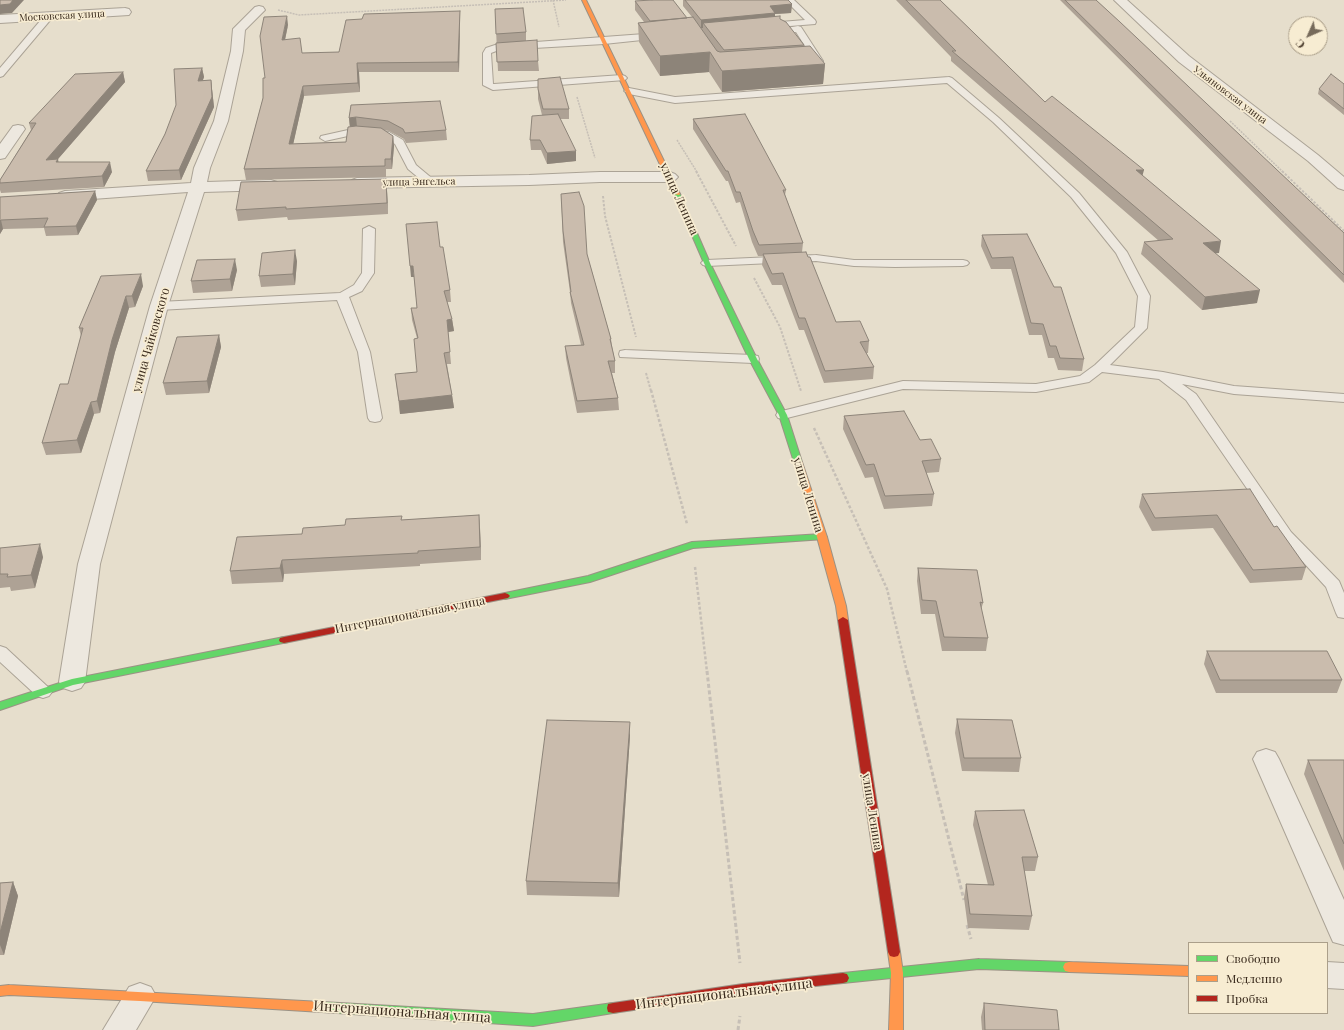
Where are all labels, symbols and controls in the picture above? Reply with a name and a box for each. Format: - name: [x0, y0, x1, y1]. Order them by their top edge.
- street label: Московская улица: [19, 8, 105, 24]
- north arrow: [1288, 16, 1328, 56]
- text: С: [1292, 36, 1308, 52]
- street label: Ульяновская улица: [1191, 63, 1269, 127]
- street label: улица Ленина: [657, 161, 701, 237]
- street label: улица Энгельса: [383, 175, 455, 189]
- street label: улица Чайковского: [129, 286, 173, 394]
- street label: улица Ленина: [790, 456, 826, 534]
- street label: Интернациональная улица: [334, 593, 486, 637]
- street label: улица Ленина: [859, 773, 885, 851]
- legend: [1188, 942, 1328, 1014]
- text: Свободно: [1226, 950, 1280, 966]
- text: Медленно: [1226, 970, 1282, 986]
- street label: Интернациональная улица: [635, 975, 813, 1013]
- text: Пробка: [1226, 990, 1268, 1006]
- street label: Интернациональная улица: [313, 997, 491, 1027]

